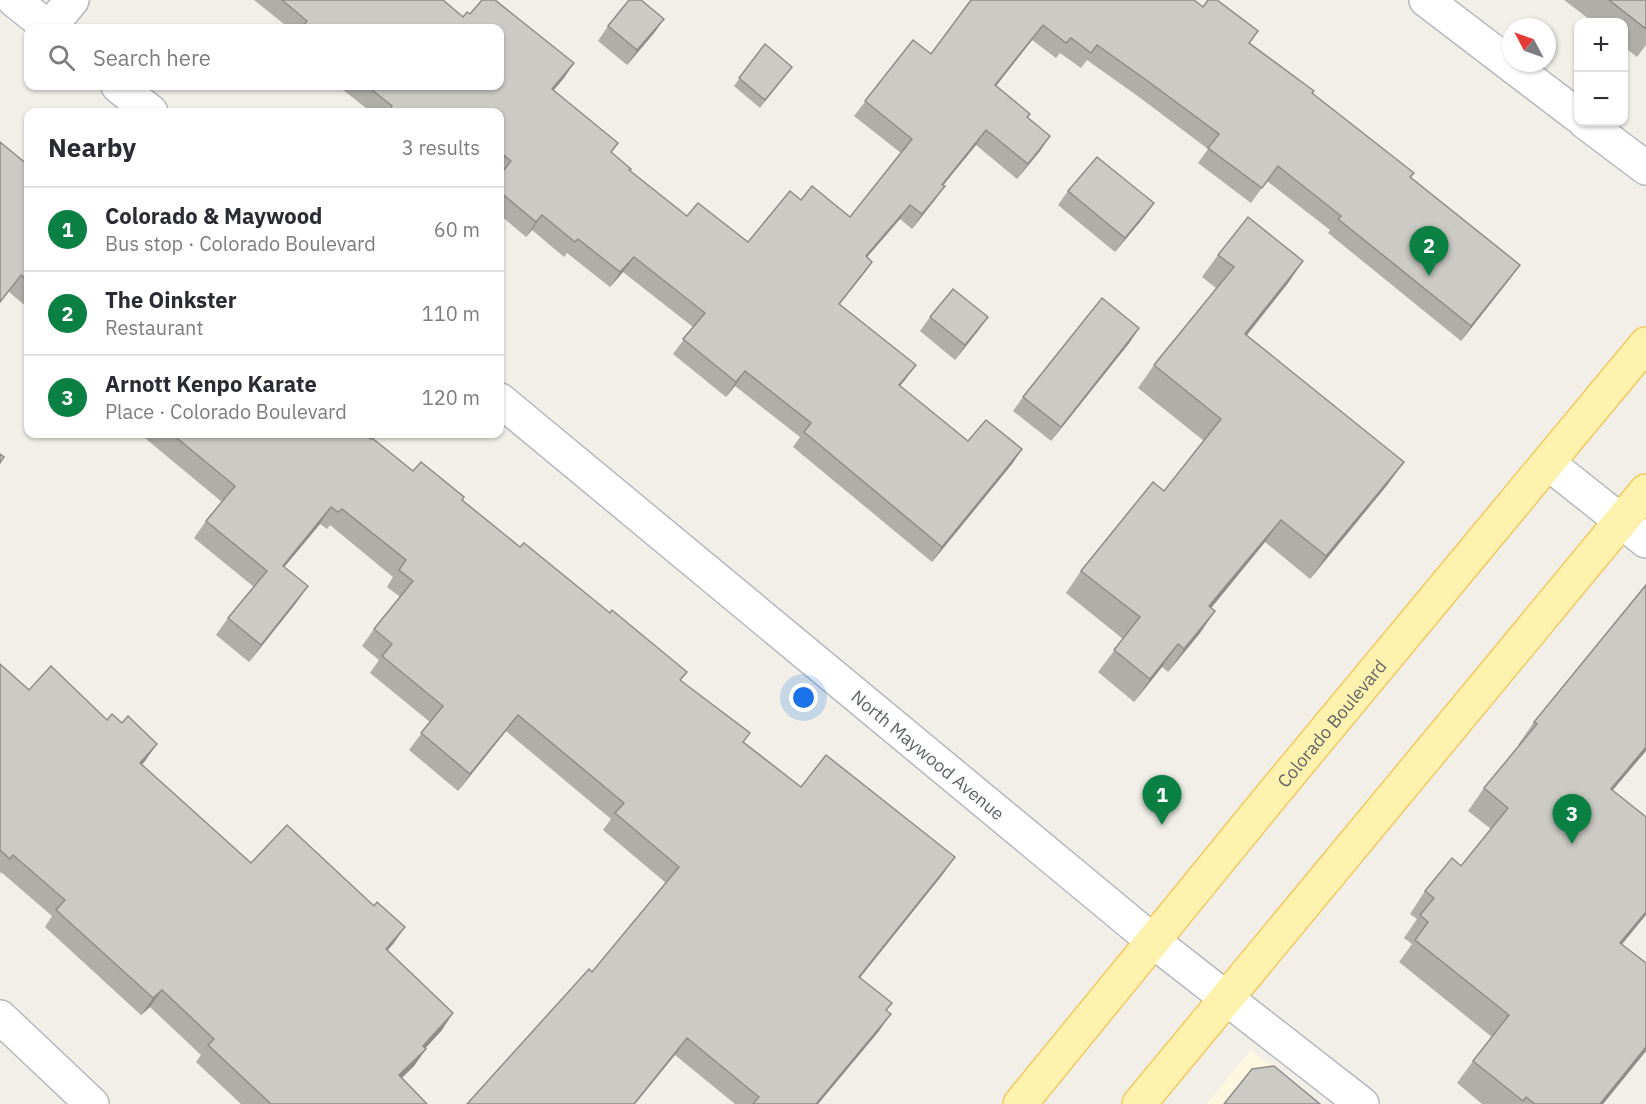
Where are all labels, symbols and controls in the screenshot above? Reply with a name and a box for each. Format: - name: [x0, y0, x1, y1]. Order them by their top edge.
- north arrow: [1502, 18, 1556, 72]
- map controls: [1574, 18, 1628, 126]
- button: +: [1574, 18, 1628, 72]
- search box: [24, 24, 504, 90]
- icon: search: [45, 41, 78, 74]
- text: Search here: [93, 43, 211, 72]
- button: −: [1574, 72, 1628, 126]
- text: Nearby: [48, 130, 136, 164]
- text: 3 results: [402, 134, 480, 161]
- text: Colorado & Maywood: [105, 201, 323, 230]
- text: 1: [62, 216, 74, 243]
- text: 60 m: [434, 216, 480, 243]
- pin: 2: [1410, 226, 1448, 276]
- text: Bus stop · Colorado Boulevard: [105, 230, 376, 257]
- text: The Oinkster: [105, 285, 237, 314]
- text: 2: [62, 300, 74, 327]
- text: 110 m: [422, 300, 480, 327]
- text: Restaurant: [105, 314, 203, 341]
- text: Arnott Kenpo Karate: [105, 369, 317, 398]
- text: 3: [62, 384, 74, 411]
- text: 120 m: [422, 384, 480, 411]
- text: Place · Colorado Boulevard: [105, 398, 347, 425]
- street label: Colorado Boulevard: [1272, 655, 1391, 792]
- your location: [789, 683, 818, 712]
- street label: North Maywood Avenue: [847, 685, 1010, 825]
- pin: 1: [1142, 776, 1182, 825]
- pin: 3: [1552, 794, 1592, 844]

